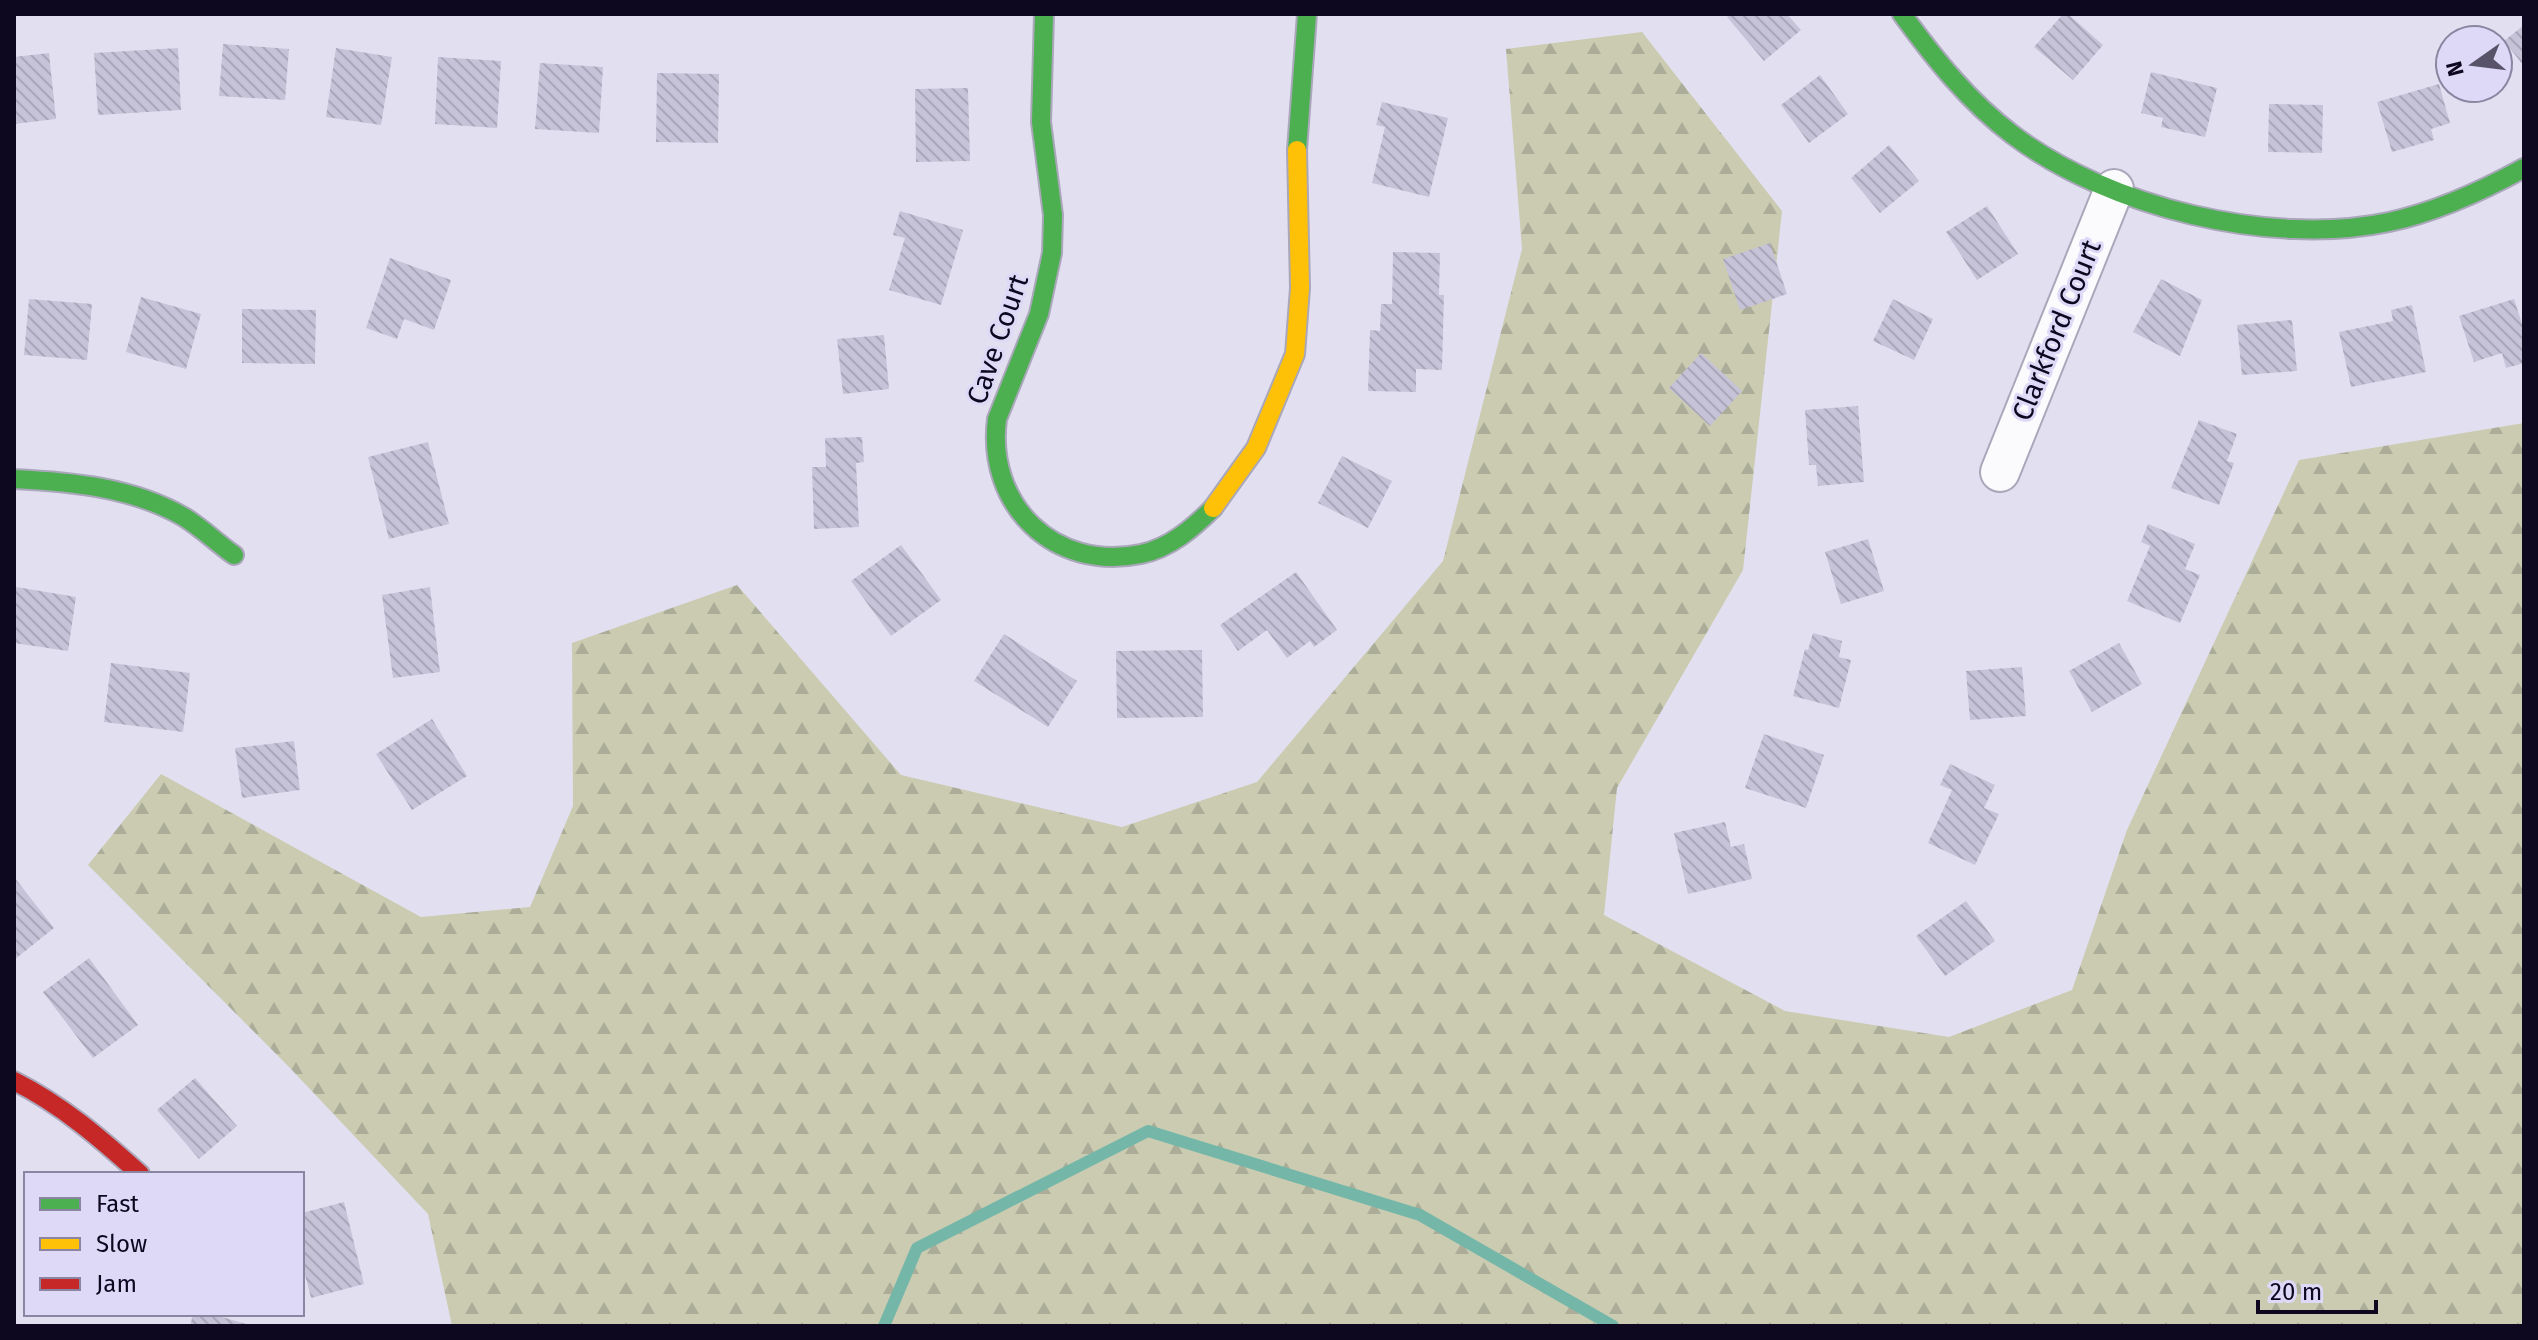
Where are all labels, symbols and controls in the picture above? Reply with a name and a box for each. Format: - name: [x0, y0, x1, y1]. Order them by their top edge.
- north arrow: [2434, 24, 2514, 104]
- text: N: [2440, 58, 2470, 79]
- street label: Clarkford Court: [2005, 234, 2108, 425]
- street label: Cave Court: [960, 269, 1035, 408]
- legend: [24, 1172, 304, 1316]
- text: Fast: [96, 1190, 139, 1218]
- text: Slow: [96, 1230, 147, 1258]
- scale bar: [2258, 1264, 2376, 1314]
- text: Jam: [96, 1270, 137, 1298]
- text: 20 m: [2270, 1278, 2322, 1306]

